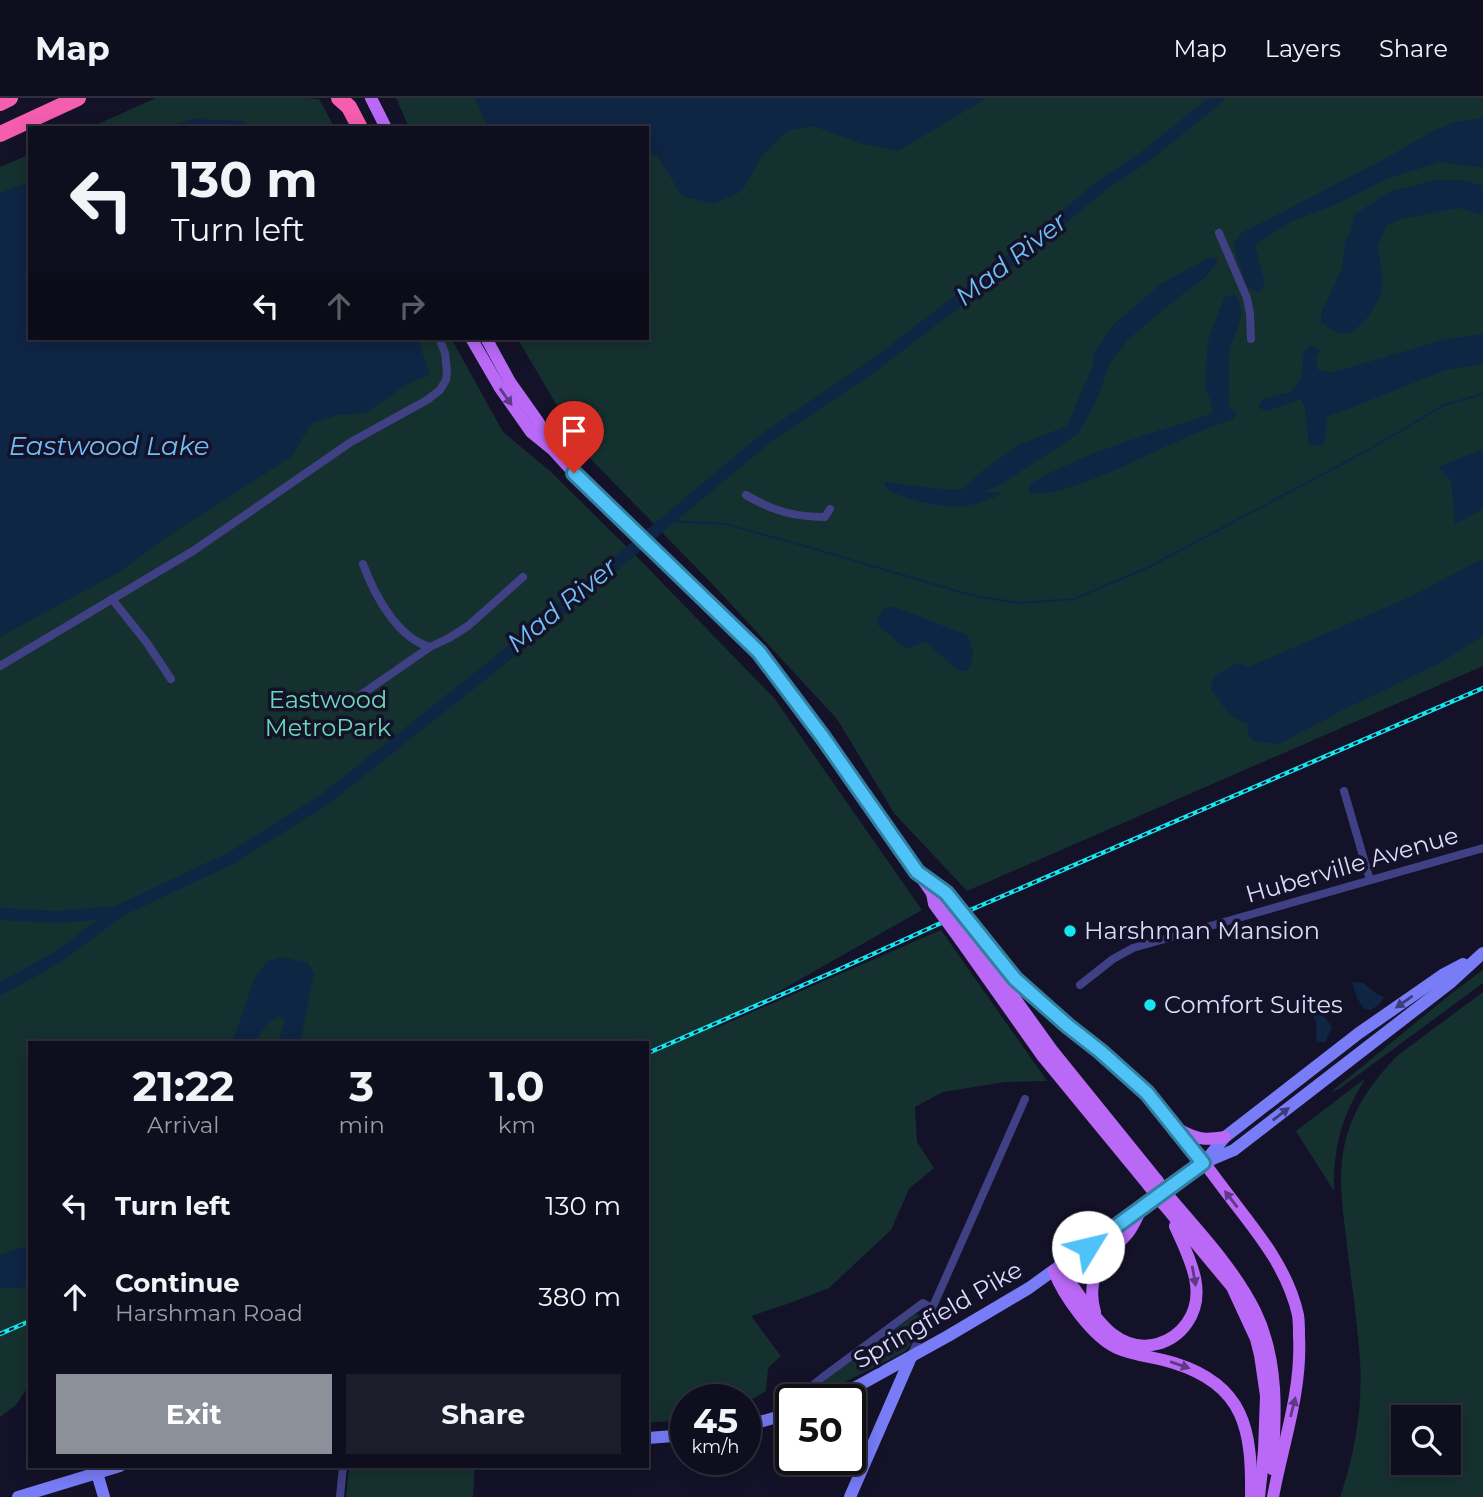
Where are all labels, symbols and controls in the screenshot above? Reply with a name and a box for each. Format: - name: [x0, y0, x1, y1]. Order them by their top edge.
- text: Map: [35, 28, 110, 68]
- text: Map: [1173, 34, 1227, 63]
- text: Layers: [1265, 34, 1341, 63]
- text: Share: [1379, 34, 1448, 63]
- text: 130 m: [171, 150, 318, 209]
- icon: left: [56, 154, 147, 245]
- water label: Mad River: [949, 205, 1074, 312]
- text: Turn left: [171, 210, 305, 249]
- icon: left: [247, 287, 285, 325]
- icon: ahead: [320, 287, 358, 325]
- icon: right: [393, 287, 431, 325]
- one-way arrow: [499, 388, 513, 406]
- pin: [544, 401, 604, 473]
- icon: arrive: [555, 412, 593, 450]
- water label: Eastwood Lake: [9, 430, 209, 462]
- water label: Mad River: [500, 551, 624, 659]
- park label: Eastwood MetroPark: [265, 685, 392, 742]
- street label: Huberville Avenue: [1242, 820, 1462, 909]
- place label: Harshman Mansion: [1084, 916, 1320, 945]
- marker: Harshman Mansion: [1062, 923, 1078, 939]
- place label: Comfort Suites: [1164, 990, 1343, 1019]
- one-way arrow: [1395, 995, 1413, 1009]
- marker: Comfort Suites: [1142, 997, 1158, 1013]
- text: 21:22: [132, 1060, 234, 1112]
- text: 3: [349, 1060, 374, 1112]
- text: 1.0: [489, 1060, 545, 1112]
- one-way arrow: [1272, 1107, 1290, 1121]
- text: Arrival: [147, 1111, 220, 1139]
- text: min: [339, 1111, 385, 1139]
- text: km: [498, 1111, 536, 1139]
- icon: left: [56, 1187, 94, 1225]
- text: Turn left: [115, 1190, 231, 1222]
- text: 130 m: [545, 1190, 621, 1222]
- one-way arrow: [1225, 1190, 1239, 1208]
- position arrow: [1051, 1210, 1125, 1284]
- street label: Springfield Pike: [848, 1255, 1027, 1375]
- one-way arrow: [1189, 1265, 1200, 1287]
- text: Continue: [115, 1267, 240, 1299]
- icon: ahead: [56, 1278, 94, 1316]
- text: 380 m: [538, 1281, 621, 1313]
- text: Harshman Road: [115, 1299, 303, 1327]
- one-way arrow: [1169, 1360, 1190, 1371]
- button: Exit: [56, 1374, 332, 1454]
- button: Share: [346, 1374, 621, 1454]
- speed limit sign: 50: [775, 1384, 866, 1475]
- one-way arrow: [1288, 1395, 1299, 1417]
- text: 45: [693, 1399, 738, 1442]
- map controls: [1391, 1405, 1461, 1475]
- button: search: [1391, 1405, 1461, 1475]
- text: km/h: [691, 1436, 740, 1458]

